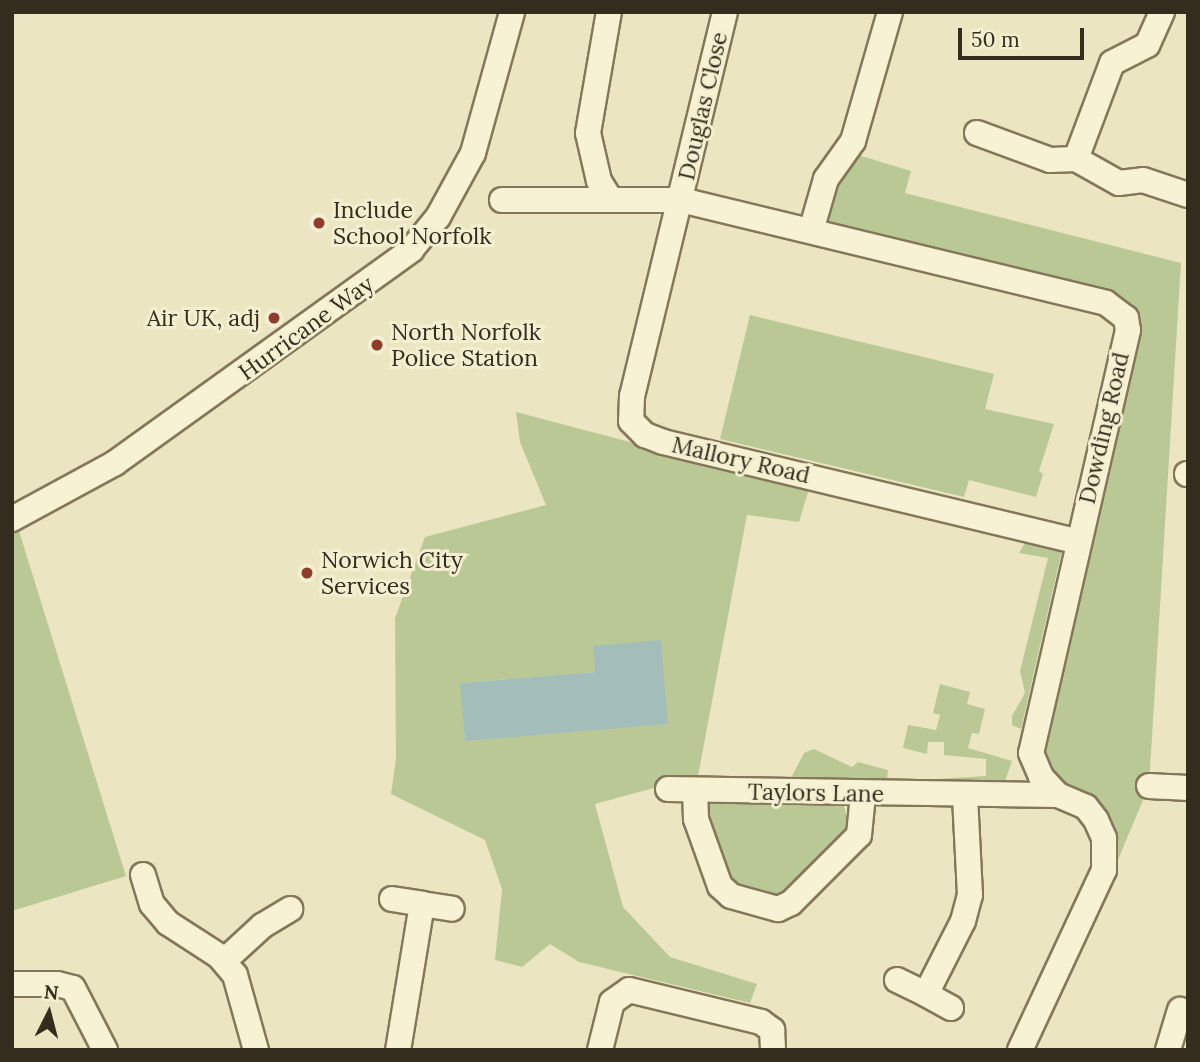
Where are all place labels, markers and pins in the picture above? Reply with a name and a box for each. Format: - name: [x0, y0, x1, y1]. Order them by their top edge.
- place label: Include School Norfolk: [333, 196, 492, 250]
- marker: Include School Norfolk: [311, 215, 327, 231]
- place label: Air UK, adj: [147, 304, 260, 332]
- marker: Air UK, adj: [266, 310, 282, 326]
- place label: North Norfolk Police Station: [391, 318, 541, 372]
- marker: North Norfolk Police Station: [369, 337, 385, 353]
- place label: Norwich City Services: [321, 546, 463, 600]
- marker: Norwich City Services: [299, 565, 315, 581]

